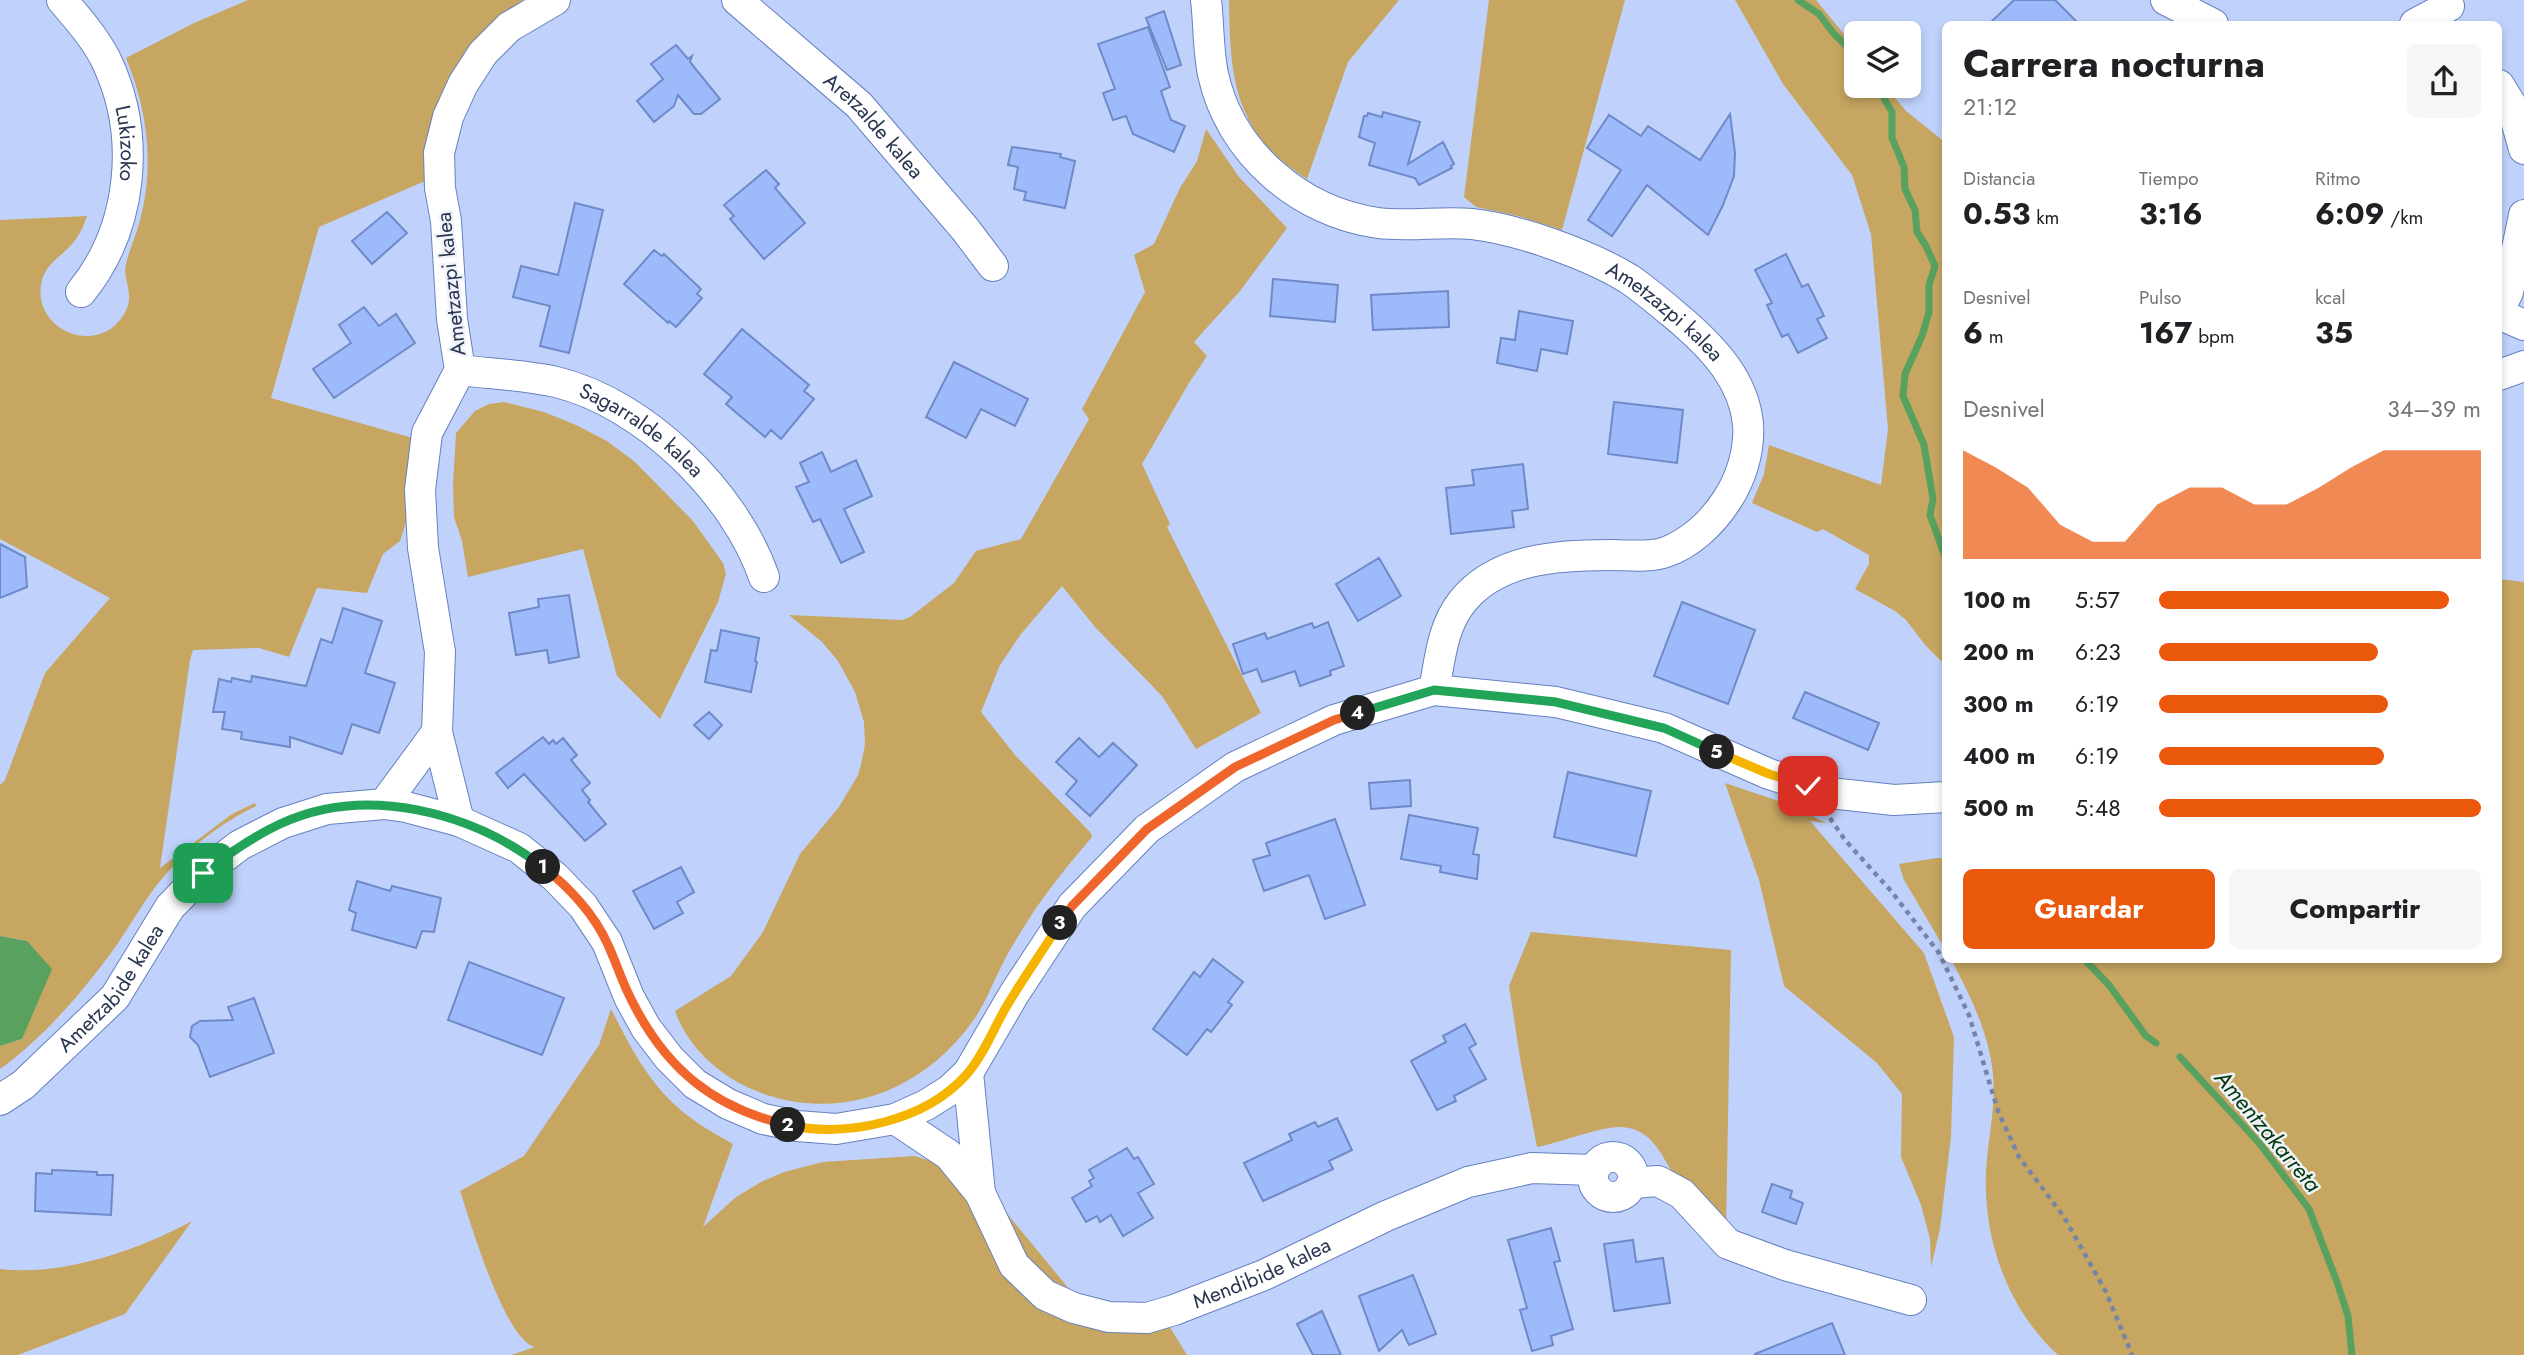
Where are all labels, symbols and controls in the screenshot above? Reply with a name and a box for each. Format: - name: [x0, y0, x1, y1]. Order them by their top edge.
- map controls: [1844, 21, 1921, 98]
- button: layers: [1844, 21, 1921, 98]
- text: Carrera nocturna: [1963, 36, 2265, 91]
- button: share: [2407, 44, 2481, 118]
- street label: Aretzalde kalea: [817, 66, 931, 185]
- text: 21:12: [1963, 90, 2017, 124]
- street label: Lukizoko: [107, 103, 143, 182]
- text: Distancia: [1963, 165, 2035, 192]
- text: Tiempo: [2139, 165, 2199, 192]
- text: Ritmo: [2315, 165, 2360, 192]
- text: 0.53: [1963, 192, 2031, 235]
- text: 3:16: [2139, 192, 2203, 235]
- text: 6:09: [2315, 192, 2385, 235]
- text: km: [2031, 204, 2059, 231]
- text: /km: [2385, 204, 2423, 231]
- street label: Ametzazpi kalea: [429, 211, 473, 357]
- street label: Ametzazpi kalea: [1601, 254, 1731, 368]
- text: Desnivel: [1963, 284, 2031, 311]
- text: Pulso: [2139, 284, 2181, 311]
- text: kcal: [2315, 284, 2346, 311]
- text: 6: [1963, 311, 1983, 354]
- text: 167: [2139, 311, 2192, 354]
- text: 35: [2315, 311, 2353, 354]
- text: m: [1983, 323, 2004, 350]
- text: bpm: [2192, 323, 2235, 350]
- street label: Sagarralde kalea: [575, 376, 711, 484]
- text: Desnivel: [1963, 392, 2045, 426]
- text: 34–39 m: [2387, 392, 2481, 426]
- text: 100 m: [1963, 583, 2031, 617]
- text: 5:57: [2075, 583, 2120, 617]
- text: 200 m: [1963, 635, 2034, 669]
- text: 6:23: [2075, 635, 2121, 669]
- text: 300 m: [1963, 687, 2034, 721]
- text: 6:19: [2075, 687, 2119, 721]
- pin: 4: [1340, 696, 1376, 730]
- text: 4: [1351, 699, 1364, 726]
- pin: 5: [1700, 734, 1734, 770]
- text: 5: [1710, 738, 1723, 765]
- text: 400 m: [1963, 739, 2035, 773]
- text: 6:19: [2075, 739, 2119, 773]
- pin: [1778, 756, 1838, 816]
- icon: check: [1789, 767, 1827, 805]
- text: 500 m: [1963, 791, 2034, 825]
- text: 5:48: [2075, 791, 2121, 825]
- pin: [173, 843, 233, 903]
- pin: 1: [526, 850, 560, 884]
- text: 1: [538, 853, 547, 880]
- icon: arrive: [184, 854, 222, 892]
- button: Guardar: [1963, 869, 2215, 949]
- button: Compartir: [2229, 869, 2481, 949]
- pin: 3: [1042, 906, 1078, 940]
- text: 3: [1054, 909, 1065, 936]
- street label: Ametzabide kalea: [51, 918, 171, 1059]
- water label: Amentzakarreta: [2206, 1062, 2330, 1200]
- pin: 2: [770, 1108, 806, 1142]
- text: 2: [781, 1111, 794, 1138]
- street label: Mendibide kalea: [1188, 1230, 1336, 1316]

